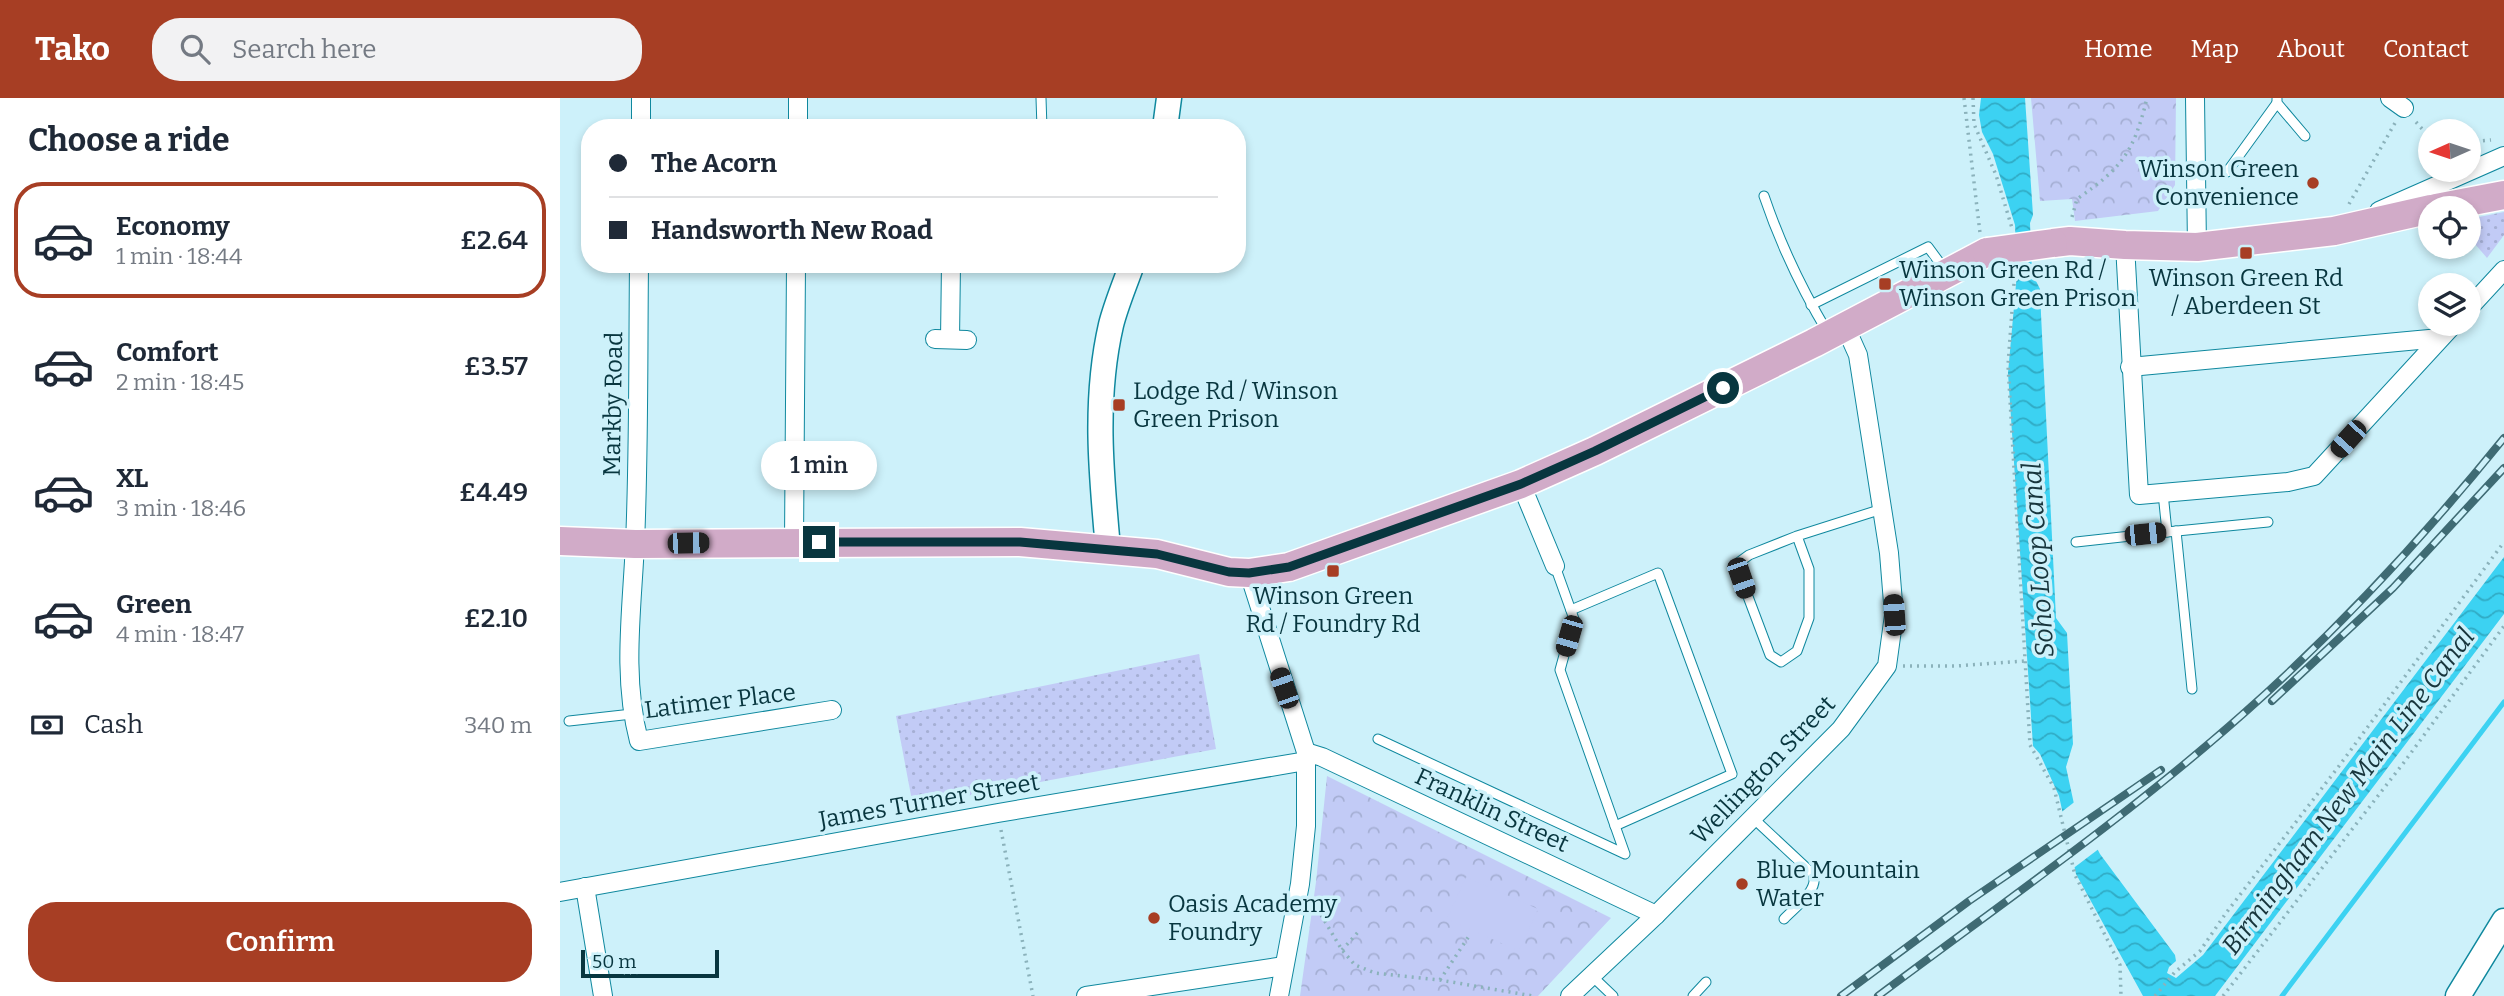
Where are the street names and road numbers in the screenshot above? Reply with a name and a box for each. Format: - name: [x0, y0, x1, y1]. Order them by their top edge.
- street label: Markby Road: [598, 331, 628, 477]
- street label: Latimer Place: [643, 678, 797, 724]
- street label: Wellington Street: [1685, 690, 1841, 850]
- street label: Franklin Street: [1411, 762, 1574, 858]
- street label: James Turner Street: [816, 768, 1042, 834]

